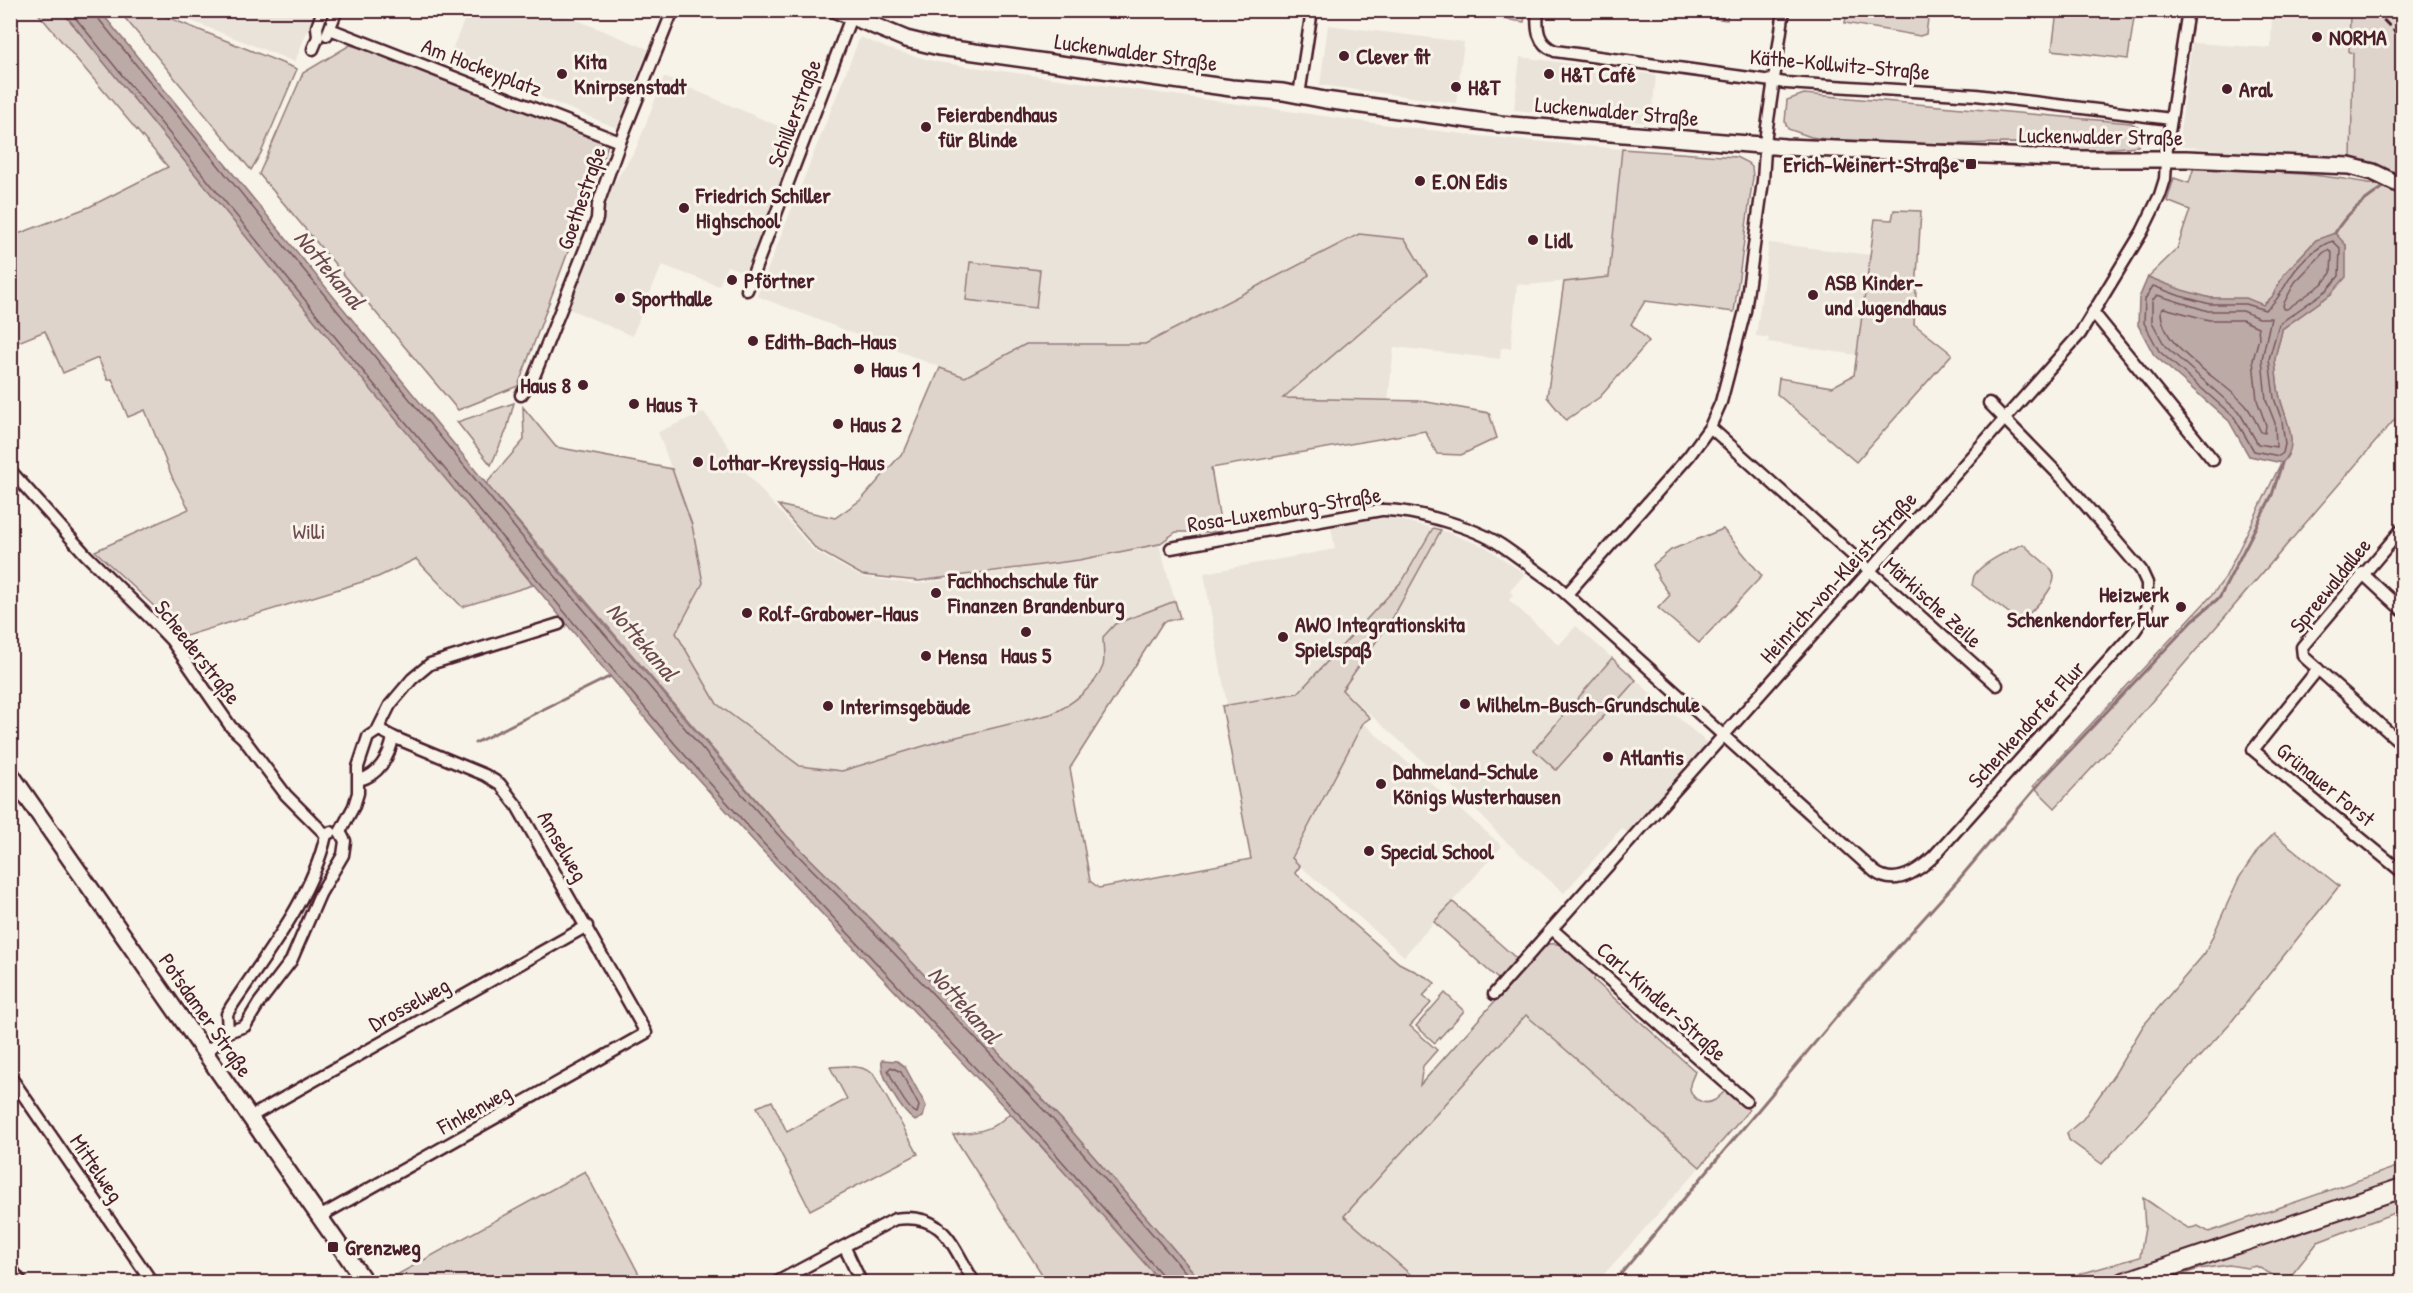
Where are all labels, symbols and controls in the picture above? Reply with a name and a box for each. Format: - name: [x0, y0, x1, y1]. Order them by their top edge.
- place label: NORMA: [2329, 22, 2387, 52]
- street label: Luckenwalder Straße: [1053, 26, 1220, 78]
- street label: Am Hockeyplatz: [418, 30, 546, 104]
- marker: NORMA: [2310, 30, 2324, 44]
- place label: Clever fit: [1356, 41, 1432, 71]
- street label: Käthe-Kollwitz-Straße: [1749, 41, 1931, 87]
- place label: Kita Knirpsenstadt: [574, 46, 688, 102]
- marker: Clever fit: [1337, 49, 1351, 63]
- street label: Schillerstraße: [760, 55, 828, 171]
- place label: H&T Café: [1561, 59, 1636, 89]
- marker: Kita Knirpsenstadt: [555, 67, 569, 81]
- marker: H&T Café: [1542, 67, 1556, 81]
- place label: H&T: [1468, 72, 1501, 102]
- place label: Aral: [2239, 74, 2274, 104]
- marker: H&T: [1449, 80, 1463, 94]
- marker: Aral: [2220, 82, 2234, 96]
- street label: Luckenwalder Straße: [1534, 89, 1700, 133]
- place label: Feierabendhaus für Blinde: [937, 99, 1058, 154]
- marker: Feierabendhaus für Blinde: [919, 120, 933, 134]
- street label: Luckenwalder Straße: [2019, 120, 2184, 152]
- street label: Goethestraße: [549, 142, 613, 254]
- place label: Erich-Weinert-Straße: [1783, 149, 1959, 180]
- marker: Erich-Weinert-Straße: [1964, 157, 1978, 171]
- place label: E.ON Edis: [1432, 166, 1508, 196]
- marker: E.ON Edis: [1413, 174, 1427, 188]
- place label: Friedrich Schiller Highschool: [695, 180, 831, 236]
- marker: Friedrich Schiller Highschool: [677, 201, 691, 215]
- water label: Nottekanal: [287, 223, 374, 317]
- place label: Lidl: [1545, 225, 1574, 255]
- marker: Lidl: [1526, 233, 1540, 247]
- place label: Pförtner: [744, 265, 815, 295]
- place label: ASB Kinder- und Jugendhaus: [1825, 267, 1947, 323]
- marker: Pförtner: [725, 273, 739, 287]
- place label: Sporthalle: [632, 283, 713, 314]
- marker: ASB Kinder- und Jugendhaus: [1806, 288, 1820, 302]
- marker: Sporthalle: [613, 291, 627, 305]
- place label: Edith-Bach-Haus: [765, 326, 897, 356]
- marker: Edith-Bach-Haus: [746, 334, 760, 348]
- place label: Haus 1: [871, 354, 920, 384]
- marker: Haus 1: [852, 362, 866, 376]
- place label: Haus 8: [520, 370, 571, 400]
- marker: Haus 8: [576, 378, 590, 392]
- place label: Haus 7: [646, 389, 698, 419]
- marker: Haus 7: [627, 397, 641, 411]
- place label: Haus 2: [850, 409, 902, 439]
- marker: Haus 2: [831, 417, 845, 431]
- place label: Lothar-Kreyssig-Haus: [710, 447, 885, 478]
- marker: Lothar-Kreyssig-Haus: [691, 455, 705, 469]
- street label: Rosa-Luxemburg-Straße: [1185, 479, 1383, 539]
- street label: Heinrich-von-Kleist-Straße: [1753, 484, 1923, 669]
- park label: Willi: [293, 516, 325, 546]
- street label: Spreewaldallee: [2282, 531, 2378, 639]
- street label: Märkische Zeile: [1877, 549, 1989, 655]
- place label: Fachhochschule für Finanzen Brandenburg: [947, 565, 1125, 621]
- place label: Heizwerk Schenkendorfer Flur: [2007, 579, 2170, 634]
- marker: Fachhochschule für Finanzen Brandenburg: [929, 586, 943, 600]
- street label: Scheederstraße: [148, 594, 248, 711]
- water label: Nottekanal: [600, 595, 687, 688]
- place label: Rolf-Grabower-Haus: [759, 598, 919, 628]
- marker: Heizwerk Schenkendorfer Flur: [2174, 600, 2188, 614]
- marker: Rolf-Grabower-Haus: [740, 606, 754, 620]
- place label: AWO Integrationskita Spielspaß: [1295, 609, 1465, 665]
- marker: Haus 5: [1019, 625, 1033, 639]
- marker: AWO Integrationskita Spielspaß: [1276, 630, 1290, 644]
- place label: Haus 5: [1001, 640, 1052, 670]
- place label: Mensa: [938, 641, 987, 671]
- marker: Mensa: [919, 649, 933, 663]
- street label: Schenkendorfer Flur: [1961, 653, 2092, 794]
- place label: Wilhelm-Busch-Grundschule: [1477, 689, 1700, 719]
- place label: Interimsgebäude: [840, 691, 971, 722]
- marker: Wilhelm-Busch-Grundschule: [1458, 697, 1472, 711]
- marker: Interimsgebäude: [821, 699, 835, 713]
- street label: Grünauer Forst: [2270, 735, 2382, 833]
- place label: Atlantis: [1620, 742, 1684, 772]
- marker: Atlantis: [1601, 750, 1615, 764]
- place label: Dahmeland-Schule Königs Wusterhausen: [1393, 756, 1561, 812]
- marker: Dahmeland-Schule Königs Wusterhausen: [1374, 777, 1388, 791]
- street label: Amselweg: [531, 805, 595, 887]
- place label: Special School: [1381, 836, 1495, 867]
- marker: Special School: [1362, 844, 1376, 858]
- street label: Carl-Kindler-Straße: [1590, 934, 1734, 1068]
- street label: Potsdamer Straße: [152, 947, 260, 1083]
- water label: Nottekanal: [921, 958, 1010, 1051]
- street label: Drosselweg: [363, 970, 455, 1038]
- street label: Finkenweg: [431, 1077, 516, 1142]
- street label: Mittelweg: [63, 1128, 131, 1208]
- place label: Grenzweg: [345, 1232, 421, 1263]
- marker: Grenzweg: [326, 1240, 340, 1254]

